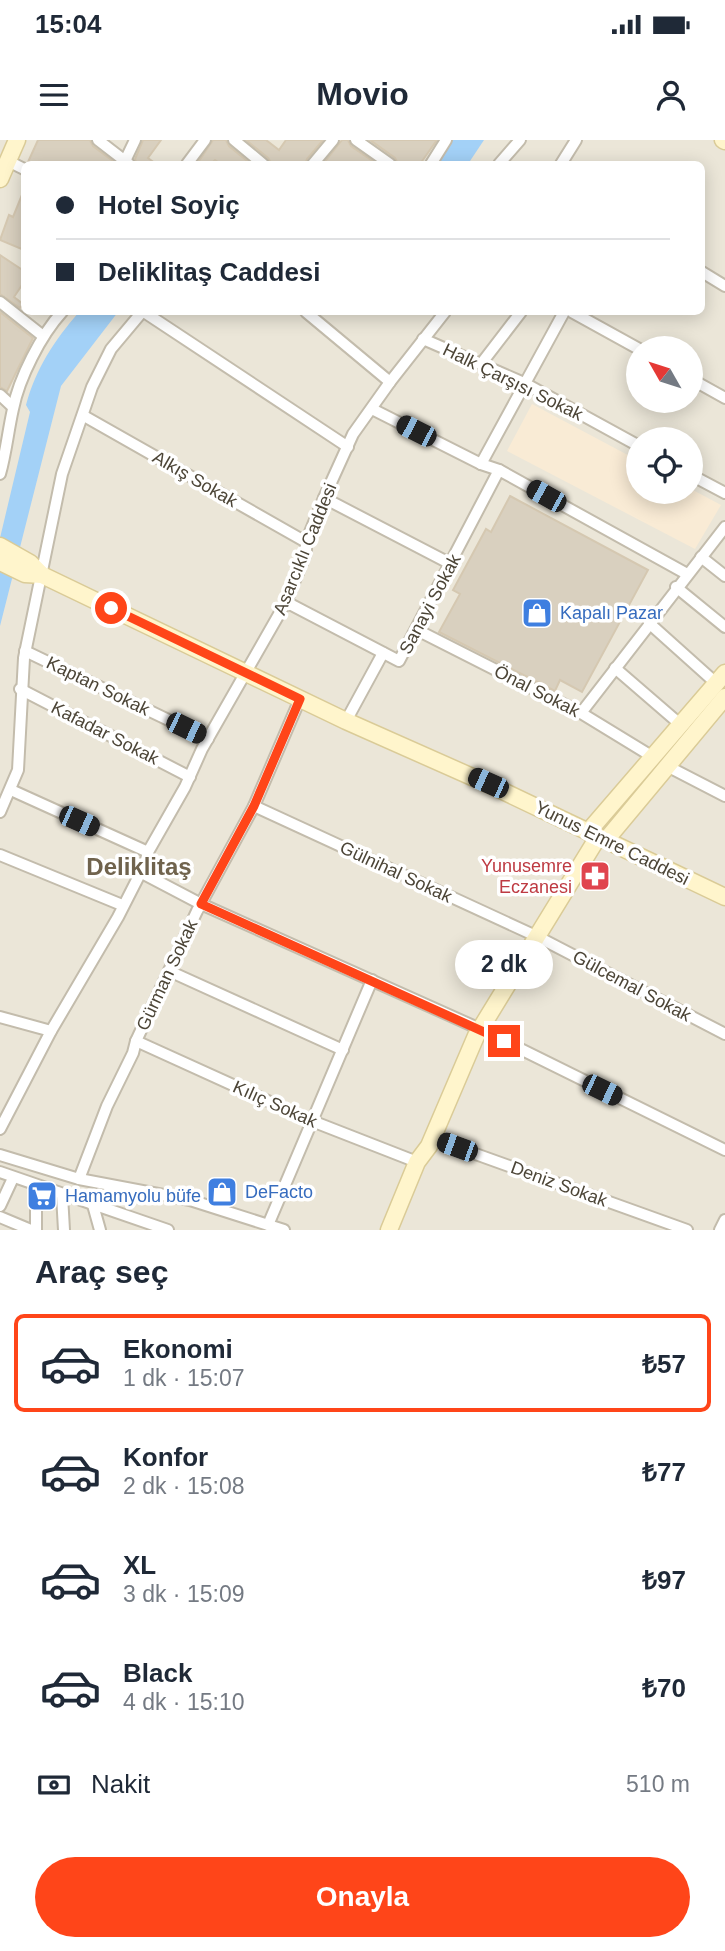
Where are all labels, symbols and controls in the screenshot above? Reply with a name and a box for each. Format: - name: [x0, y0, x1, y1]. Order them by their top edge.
- text: 15:04: [35, 9, 102, 39]
- icon: menu: [35, 76, 73, 114]
- text: Movio: [316, 76, 409, 112]
- icon: person: [652, 76, 690, 114]
- text: Hotel Soyiç: [98, 190, 240, 220]
- text: Deliklitaş Caddesi: [98, 257, 321, 287]
- north arrow: [626, 336, 704, 413]
- map controls: [626, 336, 703, 504]
- street label: Halk Çarşısı Sokak: [440, 339, 587, 425]
- car: [393, 412, 440, 450]
- button: locate: [626, 427, 703, 504]
- street label: Alkış Sokak: [149, 447, 242, 512]
- car: [523, 477, 570, 515]
- street label: Asarcıklı Caddesi: [269, 480, 341, 618]
- street label: Sanayi Sokak: [395, 550, 465, 657]
- route start: [95, 592, 127, 624]
- shop icon: Kapalı Pazar: [520, 596, 554, 630]
- place label: Kapalı Pazar: [560, 603, 663, 623]
- street label: Kaptan Sokak: [43, 652, 154, 720]
- street label: Önal Sokak: [491, 661, 584, 721]
- street label: Kafadar Sokak: [48, 697, 163, 769]
- car: [163, 709, 210, 747]
- car: [465, 765, 512, 801]
- street label: Yunus Emre Caddesi: [532, 797, 692, 889]
- car: [56, 803, 103, 839]
- street label: Gülnihal Sokak: [337, 837, 456, 907]
- district label: Deliklitaş: [86, 853, 192, 880]
- place label: Yunusemre Eczanesi: [481, 856, 572, 897]
- pharmacy icon: Yunusemre Eczanesi: [578, 859, 612, 893]
- street label: Gürman Sokak: [133, 915, 202, 1034]
- callout: 2 dk: [455, 940, 553, 988]
- street label: Gülcemal Sokak: [569, 946, 695, 1026]
- text: 2 dk: [481, 951, 527, 977]
- route end: [488, 1025, 520, 1057]
- car: [579, 1071, 626, 1109]
- street label: Kılıç Sokak: [230, 1077, 321, 1132]
- car: [434, 1130, 481, 1164]
- street label: Deniz Sokak: [508, 1157, 611, 1211]
- shop icon: DeFacto: [205, 1175, 239, 1209]
- supermarket icon: Hamamyolu büfe: [25, 1179, 59, 1213]
- place label: DeFacto: [245, 1182, 313, 1202]
- place label: Hamamyolu büfe: [65, 1186, 201, 1206]
- text: Araç seç: [35, 1254, 168, 1290]
- icon: car: [39, 1332, 102, 1395]
- text: Ekonomi: [123, 1334, 233, 1364]
- text: ₺57: [642, 1349, 686, 1379]
- text: 1 dk · 15:07: [123, 1365, 244, 1391]
- icon: car: [39, 1440, 102, 1503]
- text: Konfor: [123, 1442, 208, 1472]
- text: ₺77: [642, 1457, 686, 1487]
- text: 2 dk · 15:08: [123, 1473, 244, 1499]
- icon: car: [39, 1548, 102, 1611]
- text: XL: [123, 1550, 156, 1580]
- text: ₺97: [642, 1565, 686, 1595]
- text: 3 dk · 15:09: [123, 1581, 244, 1607]
- icon: car: [39, 1656, 102, 1719]
- text: Black: [123, 1658, 192, 1688]
- text: ₺70: [642, 1673, 686, 1703]
- text: 4 dk · 15:10: [123, 1689, 244, 1715]
- icon: cash: [35, 1766, 73, 1804]
- text: Nakit: [91, 1769, 150, 1799]
- text: 510 m: [626, 1771, 690, 1797]
- button: Onayla: [35, 1857, 690, 1937]

